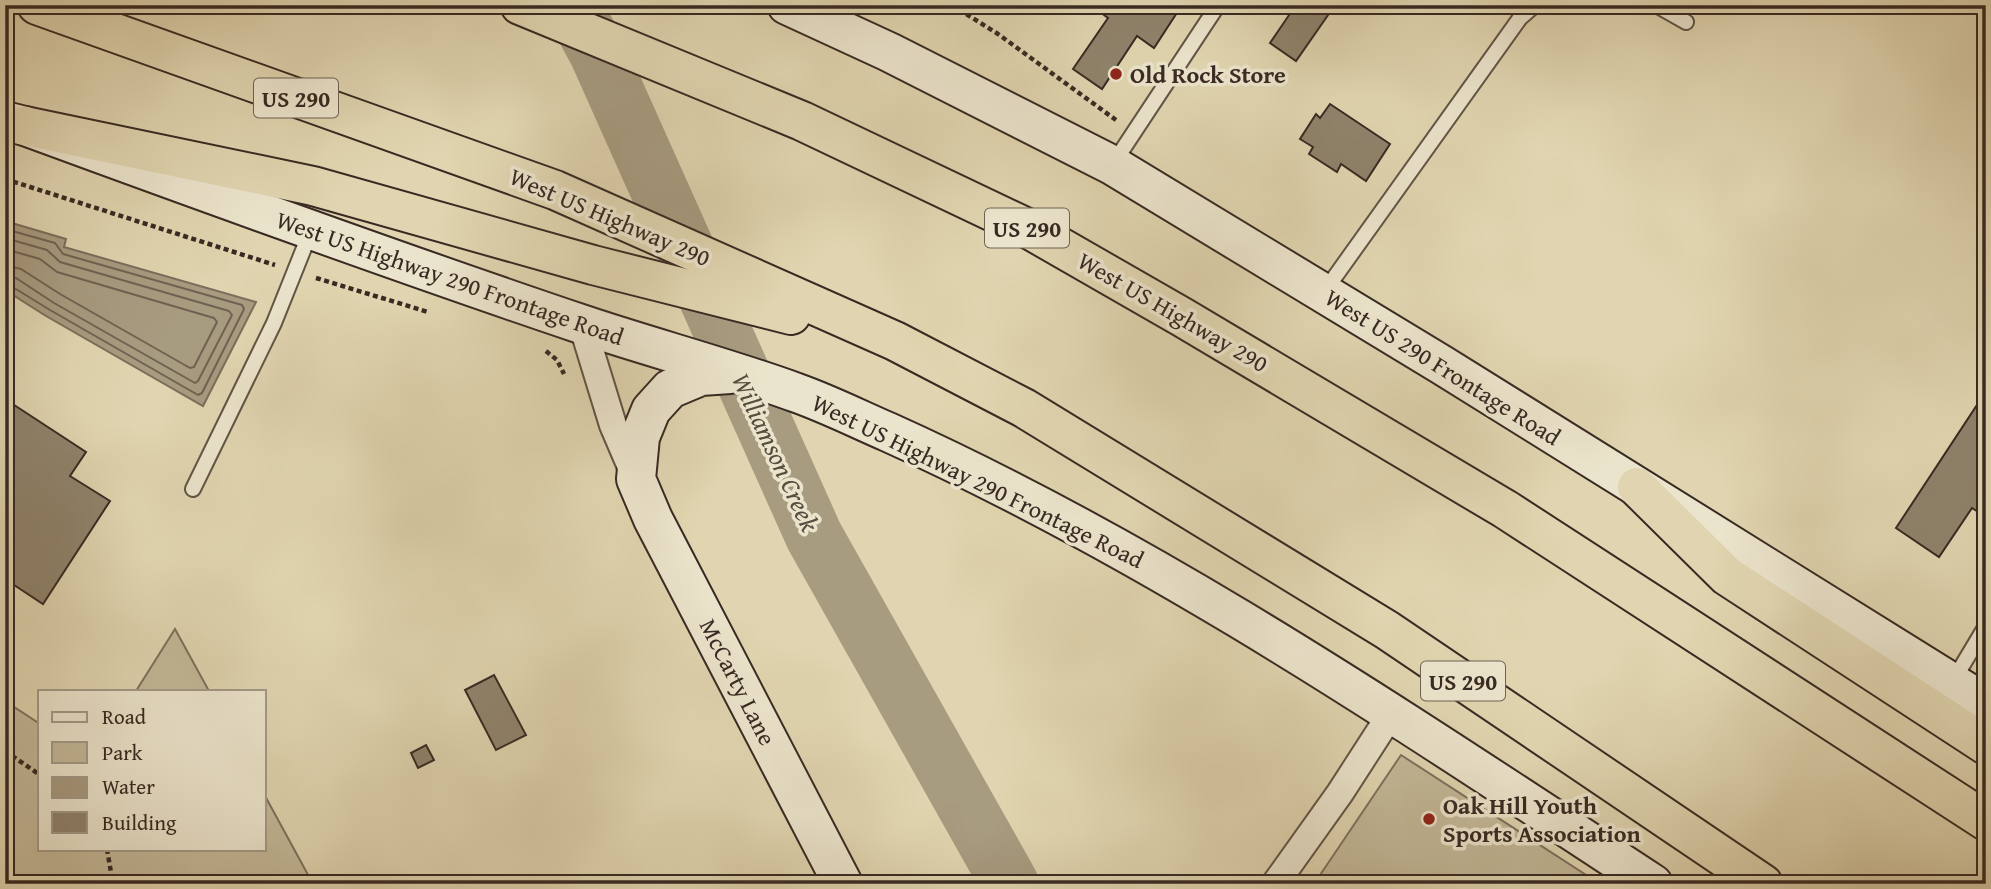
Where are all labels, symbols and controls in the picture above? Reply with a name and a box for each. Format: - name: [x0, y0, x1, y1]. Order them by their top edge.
- place label: Old Rock Store: [1130, 57, 1286, 92]
- marker: Old Rock Store: [1108, 66, 1124, 82]
- road number: US 290: [254, 78, 338, 118]
- street label: West US Highway 290: [504, 159, 716, 275]
- street label: West US Highway 290 Frontage Road: [271, 202, 629, 354]
- road number: US 290: [985, 208, 1069, 247]
- street label: West US Highway 290: [1071, 243, 1275, 381]
- street label: West US 290 Frontage Road: [1318, 280, 1568, 454]
- water label: Williamson Creek: [722, 366, 830, 538]
- street label: West US Highway 290 Frontage Road: [806, 385, 1150, 577]
- street label: McCarty Lane: [691, 613, 785, 751]
- road number: US 290: [1421, 662, 1505, 701]
- legend: [38, 690, 266, 850]
- text: Road: [102, 701, 147, 732]
- text: Park: [102, 737, 143, 768]
- text: Water: [102, 771, 155, 802]
- place label: Oak Hill Youth Sports Association: [1443, 788, 1641, 851]
- text: Building: [102, 807, 177, 838]
- marker: Oak Hill Youth Sports Association: [1421, 811, 1437, 827]

